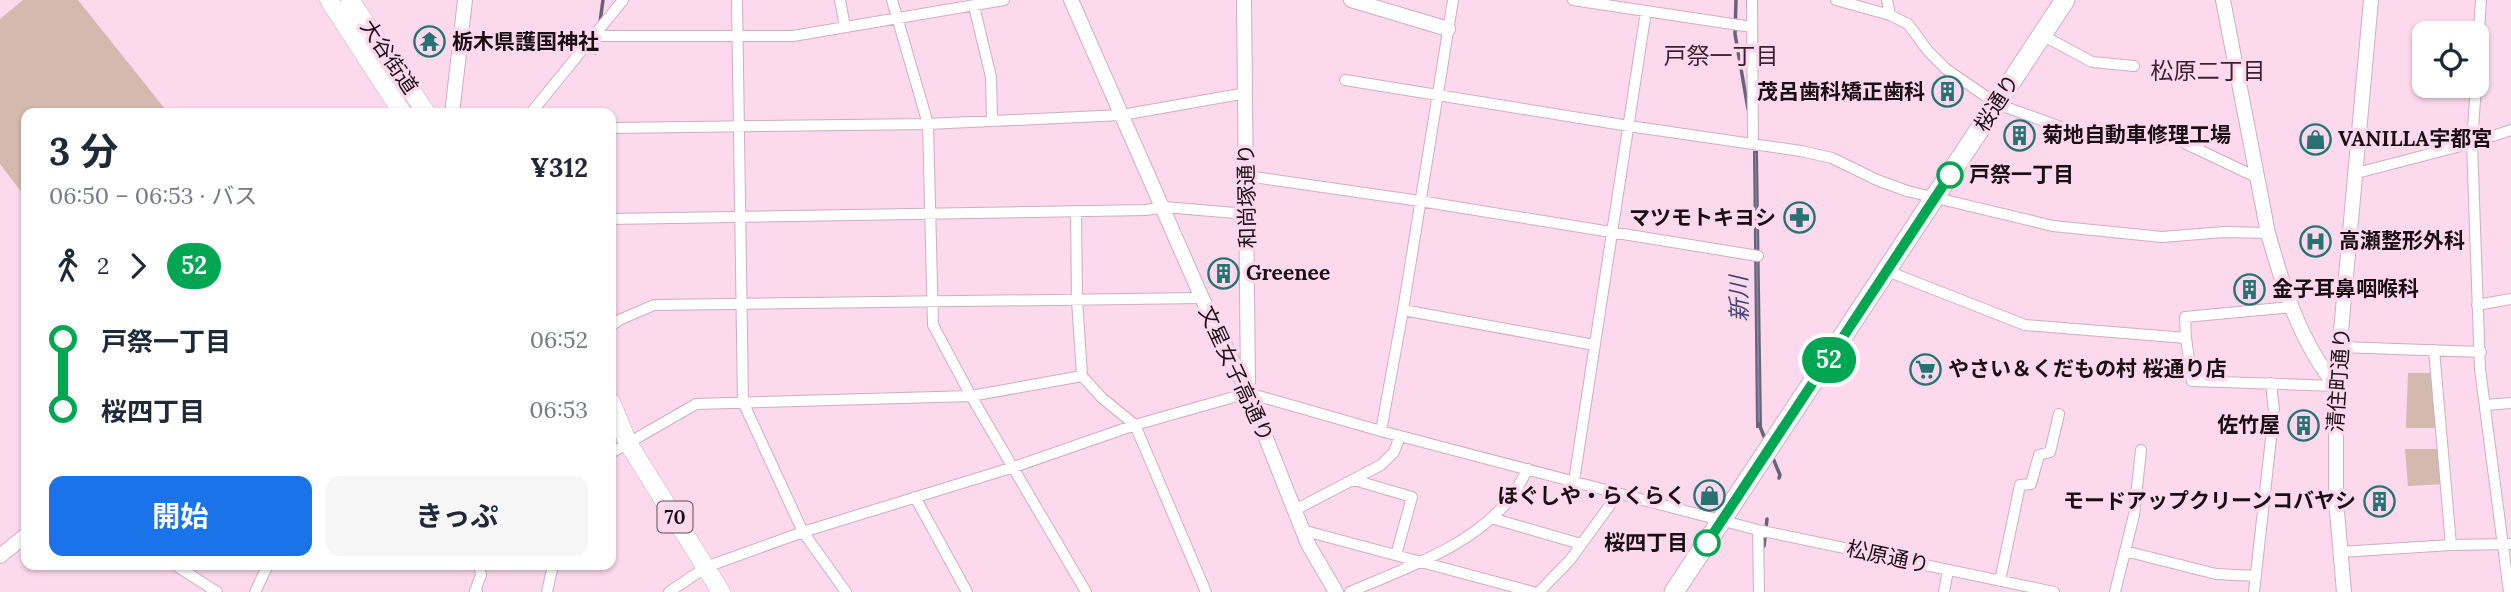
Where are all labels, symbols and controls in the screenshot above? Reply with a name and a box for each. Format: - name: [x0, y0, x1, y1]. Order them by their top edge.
- street label: 大谷街道: [355, 14, 424, 99]
- map controls: [2412, 21, 2489, 98]
- button: locate: [2412, 21, 2489, 98]
- temple icon: 栃木県護国神社: [412, 25, 446, 59]
- place label: 栃木県護国神社: [452, 28, 599, 55]
- district label: 戸祭一丁目: [1664, 41, 1779, 70]
- district label: 松原二丁目: [2151, 56, 2266, 85]
- street label: 桜通り: [1968, 69, 2025, 136]
- building icon: 茂呂歯科矯正歯科: [1931, 75, 1965, 109]
- place label: 茂呂歯科矯正歯科: [1757, 78, 1925, 105]
- building icon: 菊地自動車修理工場: [2002, 118, 2036, 152]
- place label: 菊地自動車修理工場: [2042, 121, 2231, 148]
- shop icon: VANILLA宇都宮: [2298, 122, 2332, 156]
- place label: VANILLA宇都宮: [2338, 125, 2492, 152]
- text: 3 分: [49, 127, 118, 175]
- street label: 和尚塚通り: [1232, 143, 1261, 249]
- text: ¥312: [530, 151, 588, 184]
- place label: 戸祭一丁目: [1969, 161, 2074, 188]
- marker: 戸祭一丁目: [1937, 162, 1963, 188]
- text: 06:50 – 06:53 · バス: [49, 181, 257, 210]
- pharmacy icon: マツモトキヨシ: [1782, 201, 1816, 235]
- place label: マツモトキヨシ: [1629, 204, 1776, 231]
- hospital icon: 高瀬整形外科: [2299, 224, 2333, 258]
- place label: 高瀬整形外科: [2339, 227, 2465, 254]
- icon: walk: [49, 247, 87, 285]
- icon: forward: [119, 247, 157, 285]
- text: 52: [181, 250, 207, 281]
- text: 2: [97, 251, 109, 280]
- building icon: Greenee: [1206, 256, 1240, 290]
- place label: Greenee: [1246, 259, 1330, 286]
- building icon: 金子耳鼻咽喉科: [2232, 272, 2266, 306]
- water label: 新川: [1724, 273, 1753, 322]
- place label: 金子耳鼻咽喉科: [2272, 275, 2419, 302]
- street label: 文星女子高通り: [1193, 301, 1280, 446]
- text: 戸祭一丁目: [101, 325, 231, 358]
- text: 06:52: [530, 325, 588, 354]
- street label: 清住町通り: [2321, 327, 2356, 433]
- line badge: 52: [1798, 337, 1860, 383]
- text: 52: [1816, 344, 1842, 375]
- supermarket icon: やさい＆くだもの村 桜通り店: [1908, 352, 1942, 386]
- place label: やさい＆くだもの村 桜通り店: [1948, 355, 2227, 382]
- text: 桜四丁目: [101, 395, 205, 428]
- text: 06:53: [529, 395, 588, 424]
- building icon: 佐竹屋: [2286, 408, 2320, 442]
- place label: 佐竹屋: [2217, 411, 2280, 438]
- button: 開始: [49, 476, 312, 556]
- button: きっぷ: [326, 476, 588, 556]
- shop icon: ほぐしや・らくらく: [1692, 479, 1726, 513]
- place label: ほぐしや・らくらく: [1497, 482, 1686, 509]
- building icon: モードアップクリーンコバヤシ: [2362, 484, 2396, 518]
- place label: モードアップクリーンコバヤシ: [2063, 487, 2356, 514]
- road number: 70: [658, 502, 692, 532]
- place label: 桜四丁目: [1604, 529, 1688, 556]
- marker: 桜四丁目: [1694, 530, 1720, 556]
- street label: 松原通り: [1844, 535, 1932, 578]

